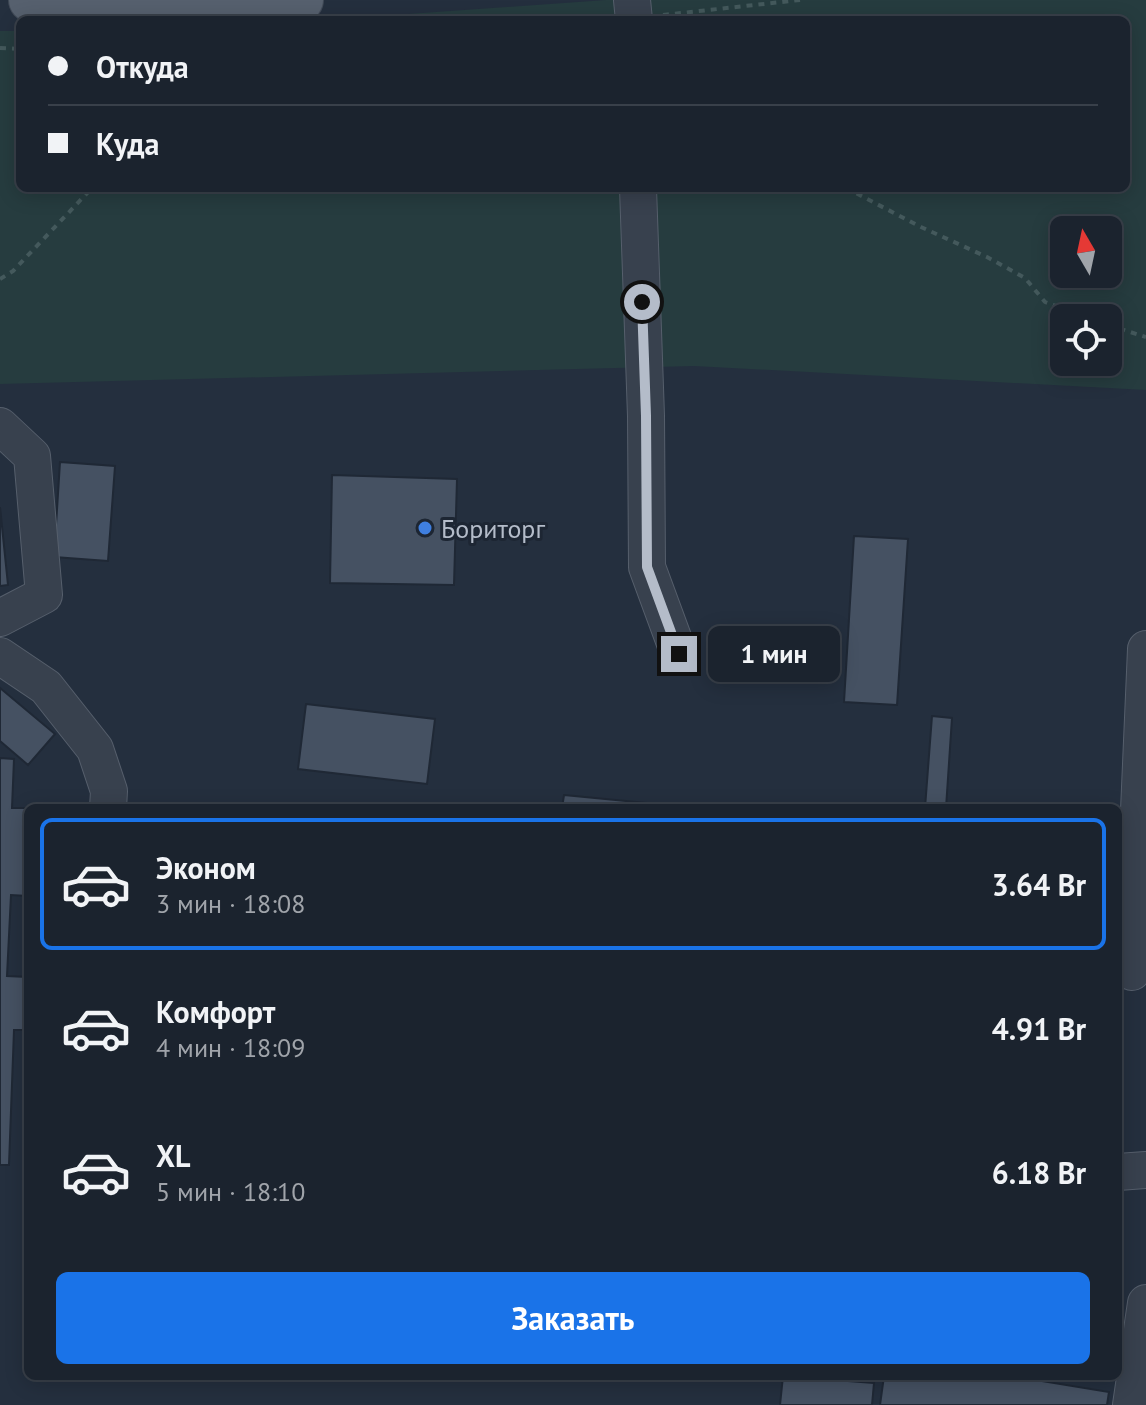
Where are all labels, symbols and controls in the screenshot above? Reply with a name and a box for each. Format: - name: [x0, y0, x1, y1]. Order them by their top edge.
- text: Откуда: [96, 47, 189, 86]
- text: Куда: [96, 124, 159, 163]
- north arrow: [1050, 216, 1122, 288]
- map controls: [1050, 216, 1122, 376]
- route start: [624, 284, 660, 320]
- button: locate: [1050, 304, 1122, 376]
- place label: Бориторг: [441, 512, 545, 545]
- marker: Бориторг: [416, 519, 434, 537]
- callout: 1 мин: [707, 626, 839, 682]
- route end: [661, 636, 697, 672]
- text: 1 мин: [741, 637, 807, 670]
- icon: car: [60, 848, 132, 920]
- text: Эконом: [156, 848, 256, 887]
- text: 3.64 Br: [992, 865, 1086, 904]
- text: 3 мин · 18:08: [156, 887, 305, 920]
- icon: car: [60, 992, 132, 1064]
- text: Комфорт: [156, 992, 275, 1031]
- text: 4.91 Br: [992, 1009, 1086, 1048]
- text: 4 мин · 18:09: [156, 1031, 305, 1064]
- icon: car: [60, 1136, 132, 1208]
- text: XL: [156, 1136, 190, 1175]
- text: 6.18 Br: [992, 1153, 1086, 1192]
- text: 5 мин · 18:10: [156, 1175, 305, 1208]
- button: Заказать: [56, 1272, 1090, 1364]

